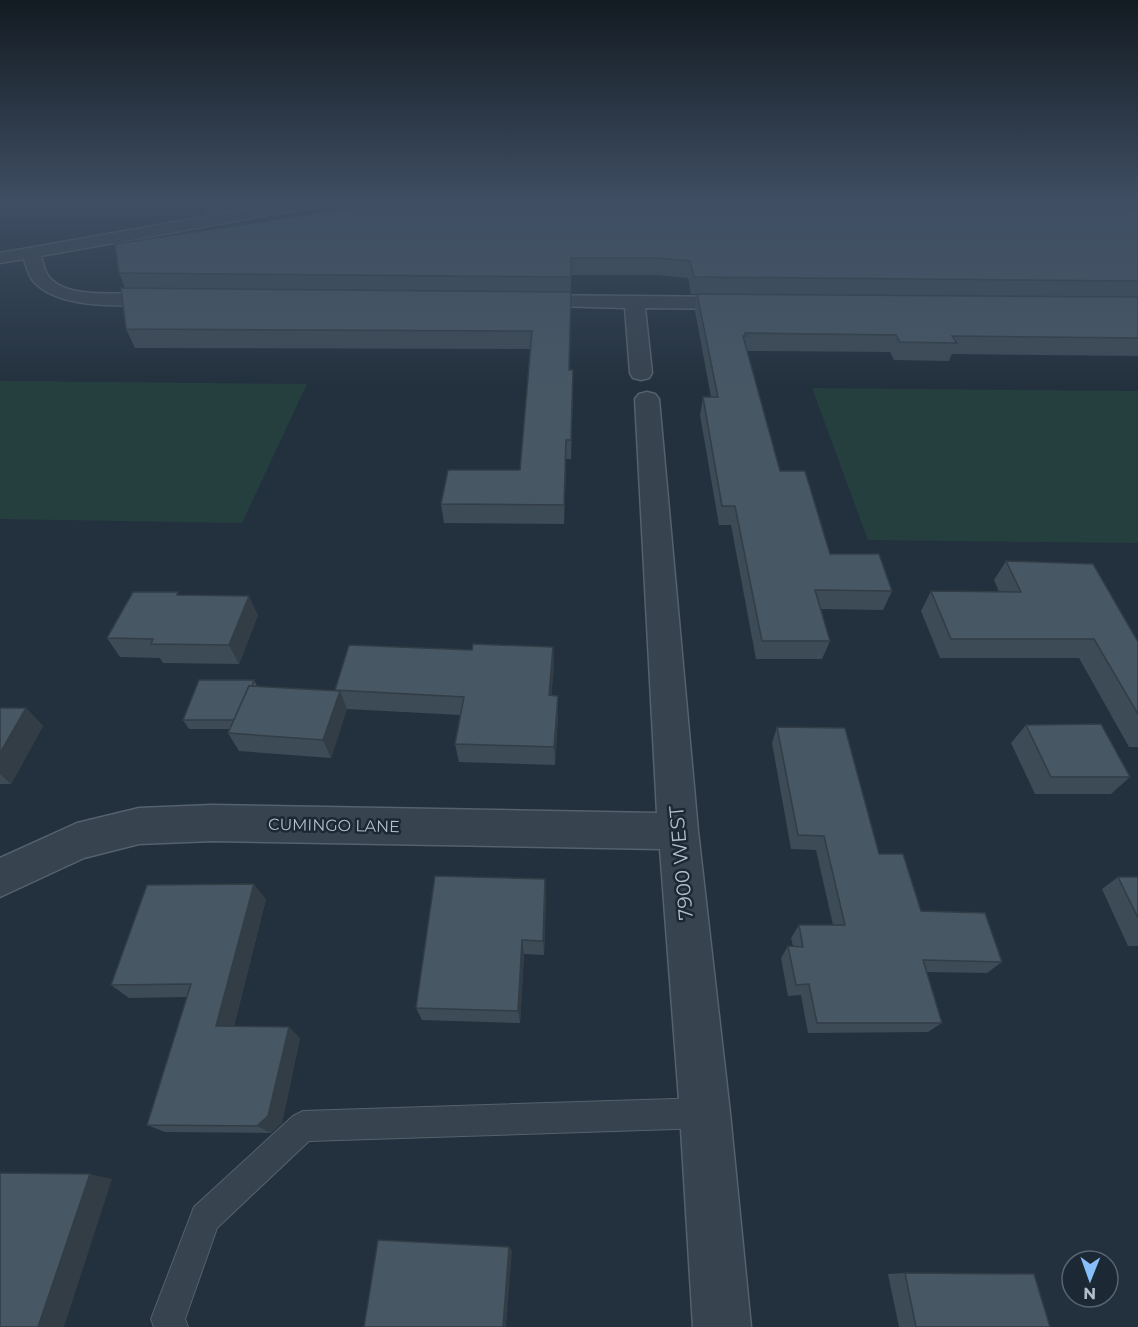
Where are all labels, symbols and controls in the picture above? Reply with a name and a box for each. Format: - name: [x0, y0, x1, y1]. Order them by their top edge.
- street label: 7900 WEST: [664, 804, 698, 921]
- street label: CUMINGO LANE: [268, 815, 400, 836]
- north arrow: [1060, 1249, 1120, 1309]
- text: N: [1083, 1284, 1096, 1303]

